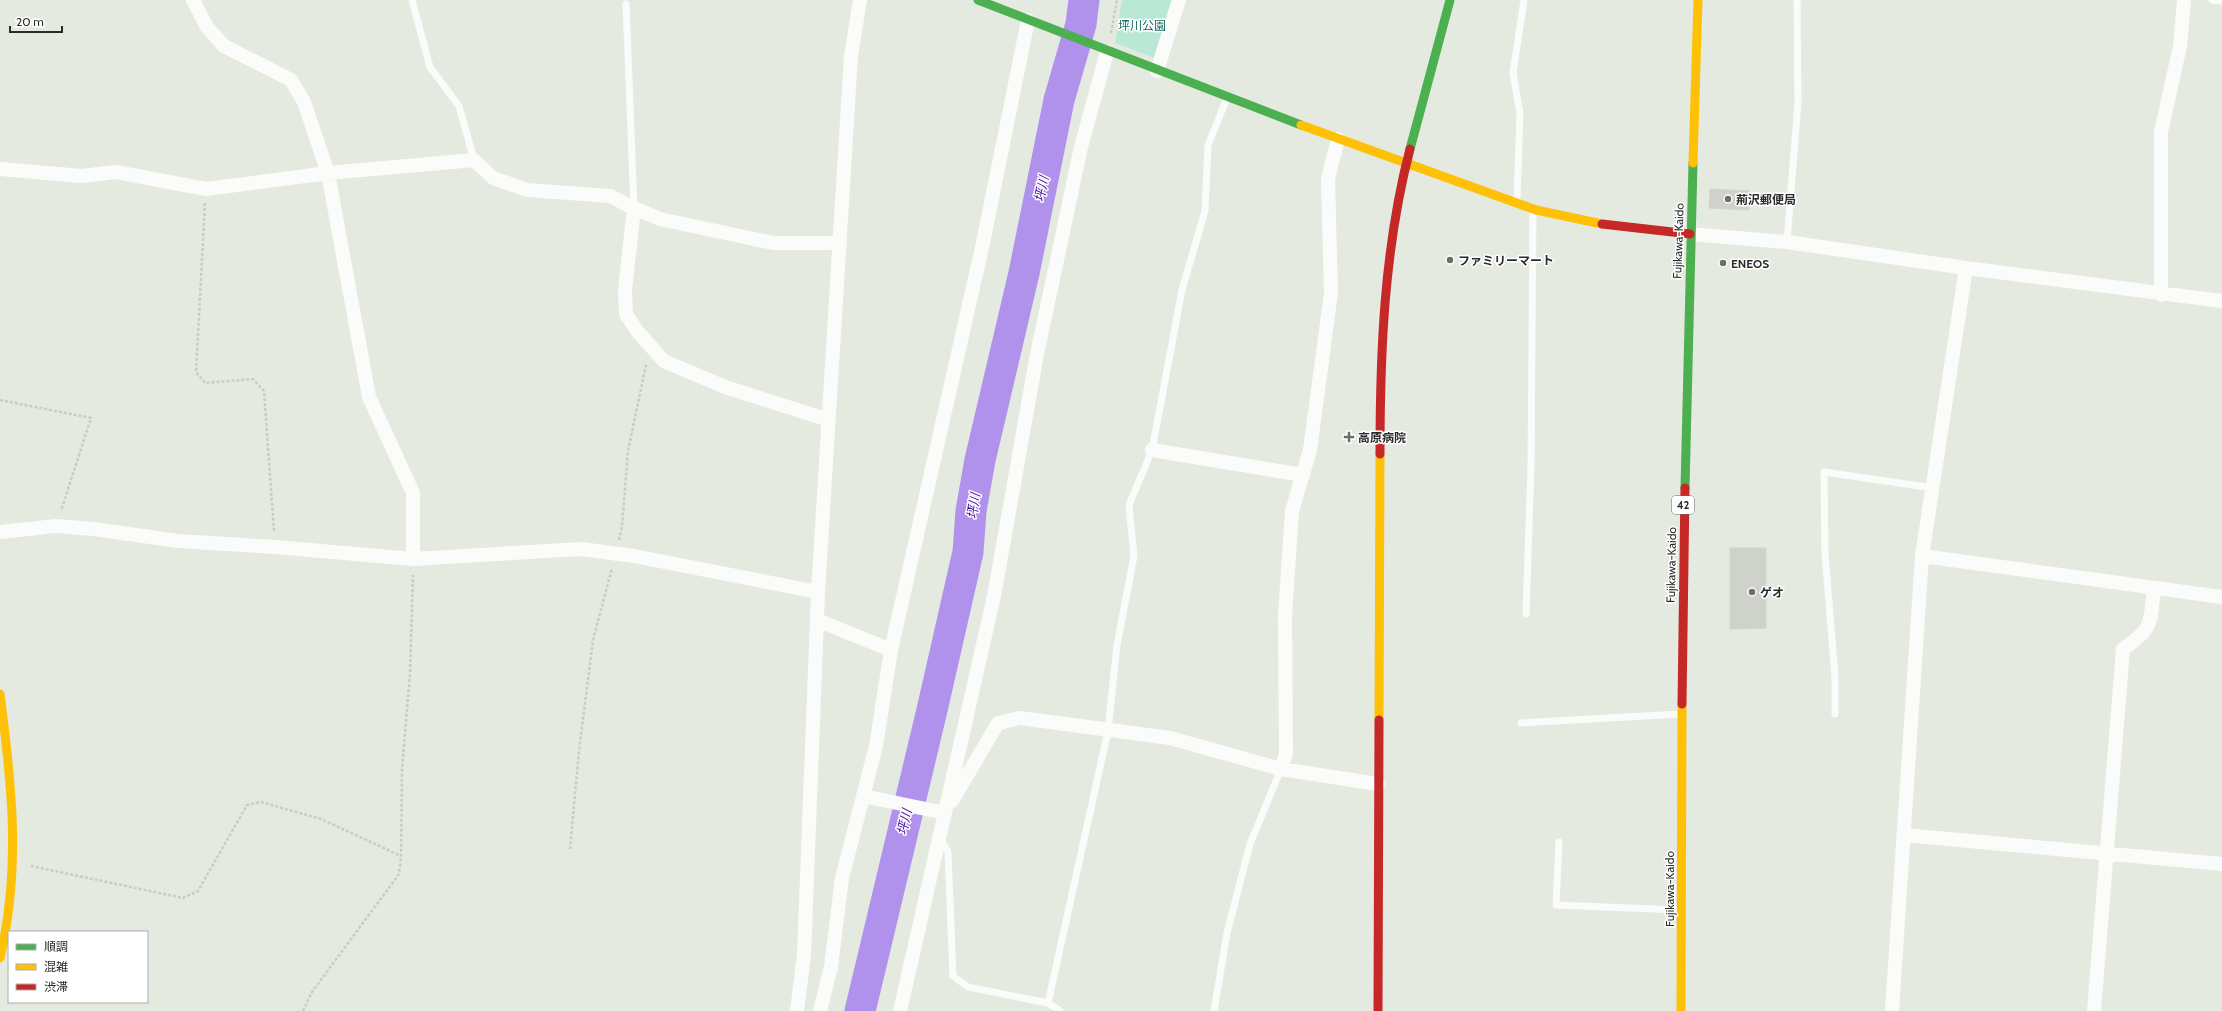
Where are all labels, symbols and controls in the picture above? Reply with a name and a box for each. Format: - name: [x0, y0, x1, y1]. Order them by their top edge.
- scale bar: [10, 8, 62, 34]
- text: 20 m: [16, 14, 44, 29]
- park label: 坪川公園: [1118, 18, 1166, 33]
- water label: 坪川: [1030, 173, 1052, 203]
- place label: 荊沢郵便局: [1736, 192, 1796, 207]
- marker: 荊沢郵便局: [1723, 194, 1733, 204]
- street label: Fujikawa-Kaido: [1669, 202, 1687, 279]
- place label: ファミリーマート: [1458, 253, 1554, 268]
- marker: ファミリーマート: [1445, 255, 1455, 265]
- place label: ENEOS: [1731, 256, 1769, 271]
- marker: ENEOS: [1718, 258, 1728, 268]
- place label: 高原病院: [1358, 430, 1406, 445]
- marker: 高原病院: [1343, 431, 1355, 443]
- water label: 坪川: [963, 490, 983, 520]
- road number: 42: [1672, 496, 1694, 514]
- street label: Fujikawa-Kaido: [1663, 526, 1679, 603]
- place label: ゲオ: [1760, 585, 1784, 600]
- marker: ゲオ: [1747, 587, 1757, 597]
- water label: 坪川: [893, 806, 915, 836]
- street label: Fujikawa-Kaido: [1662, 851, 1677, 927]
- legend: [8, 931, 148, 1003]
- text: 順調: [44, 939, 68, 954]
- text: 混雑: [44, 959, 68, 974]
- text: 渋滞: [44, 979, 68, 994]

